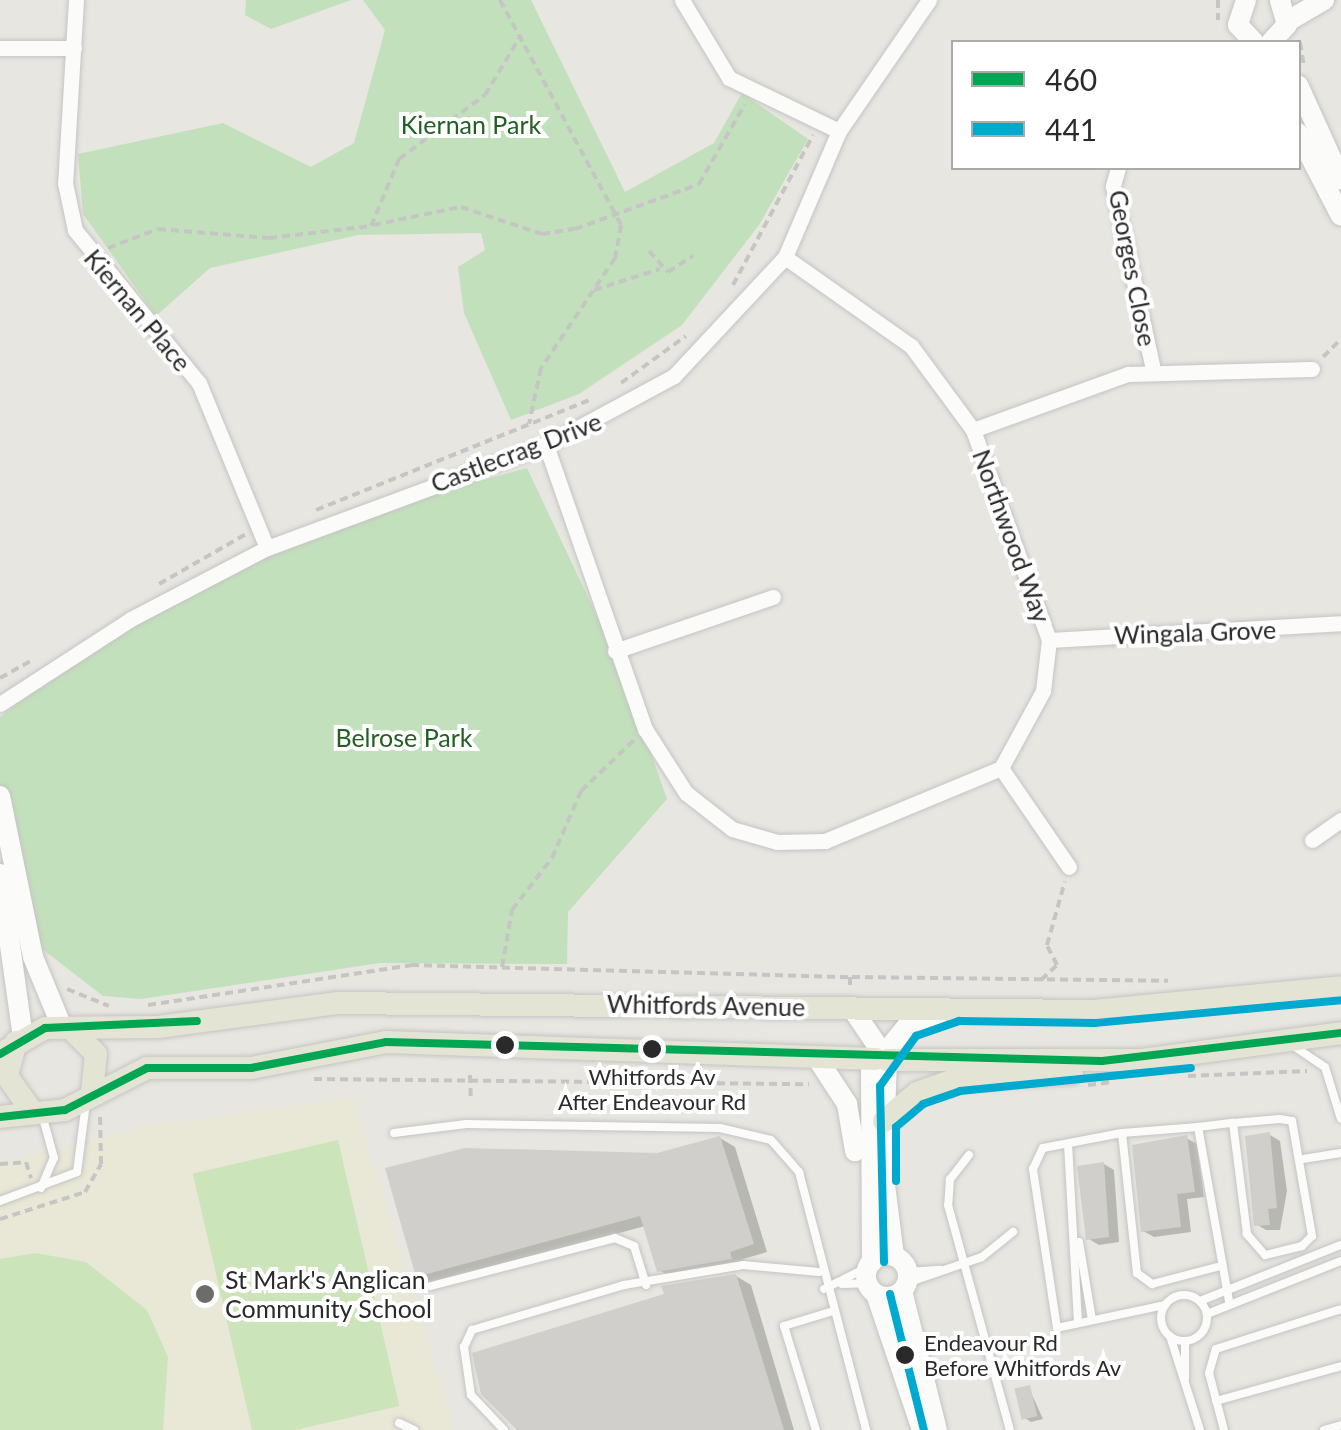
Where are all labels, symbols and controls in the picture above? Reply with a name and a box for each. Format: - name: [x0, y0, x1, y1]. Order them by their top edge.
- legend: [951, 40, 1301, 170]
- text: 460: [1045, 61, 1097, 97]
- park label: Kiernan Park: [401, 109, 541, 139]
- text: 441: [1045, 111, 1097, 147]
- street label: Georges Close: [1103, 187, 1163, 349]
- street label: Kiernan Place: [78, 243, 198, 377]
- street label: Castlecrag Drive: [426, 406, 606, 498]
- street label: Northwood Way: [967, 445, 1057, 627]
- street label: Wingala Grove: [1113, 614, 1277, 650]
- park label: Belrose Park: [335, 722, 473, 752]
- street label: Whitfords Avenue: [606, 988, 806, 1022]
- unlabelled marker: [495, 1035, 515, 1055]
- marker: Whitfords Av After Endeavour Rd: [642, 1039, 662, 1059]
- place label: Whitfords Av After Endeavour Rd: [558, 1063, 746, 1114]
- place label: St Mark's Anglican Community School: [225, 1265, 433, 1324]
- marker: St Mark's Anglican Community School: [194, 1283, 216, 1305]
- place label: Endeavour Rd Before Whitfords Av: [924, 1329, 1122, 1380]
- marker: Endeavour Rd Before Whitfords Av: [895, 1345, 915, 1365]

